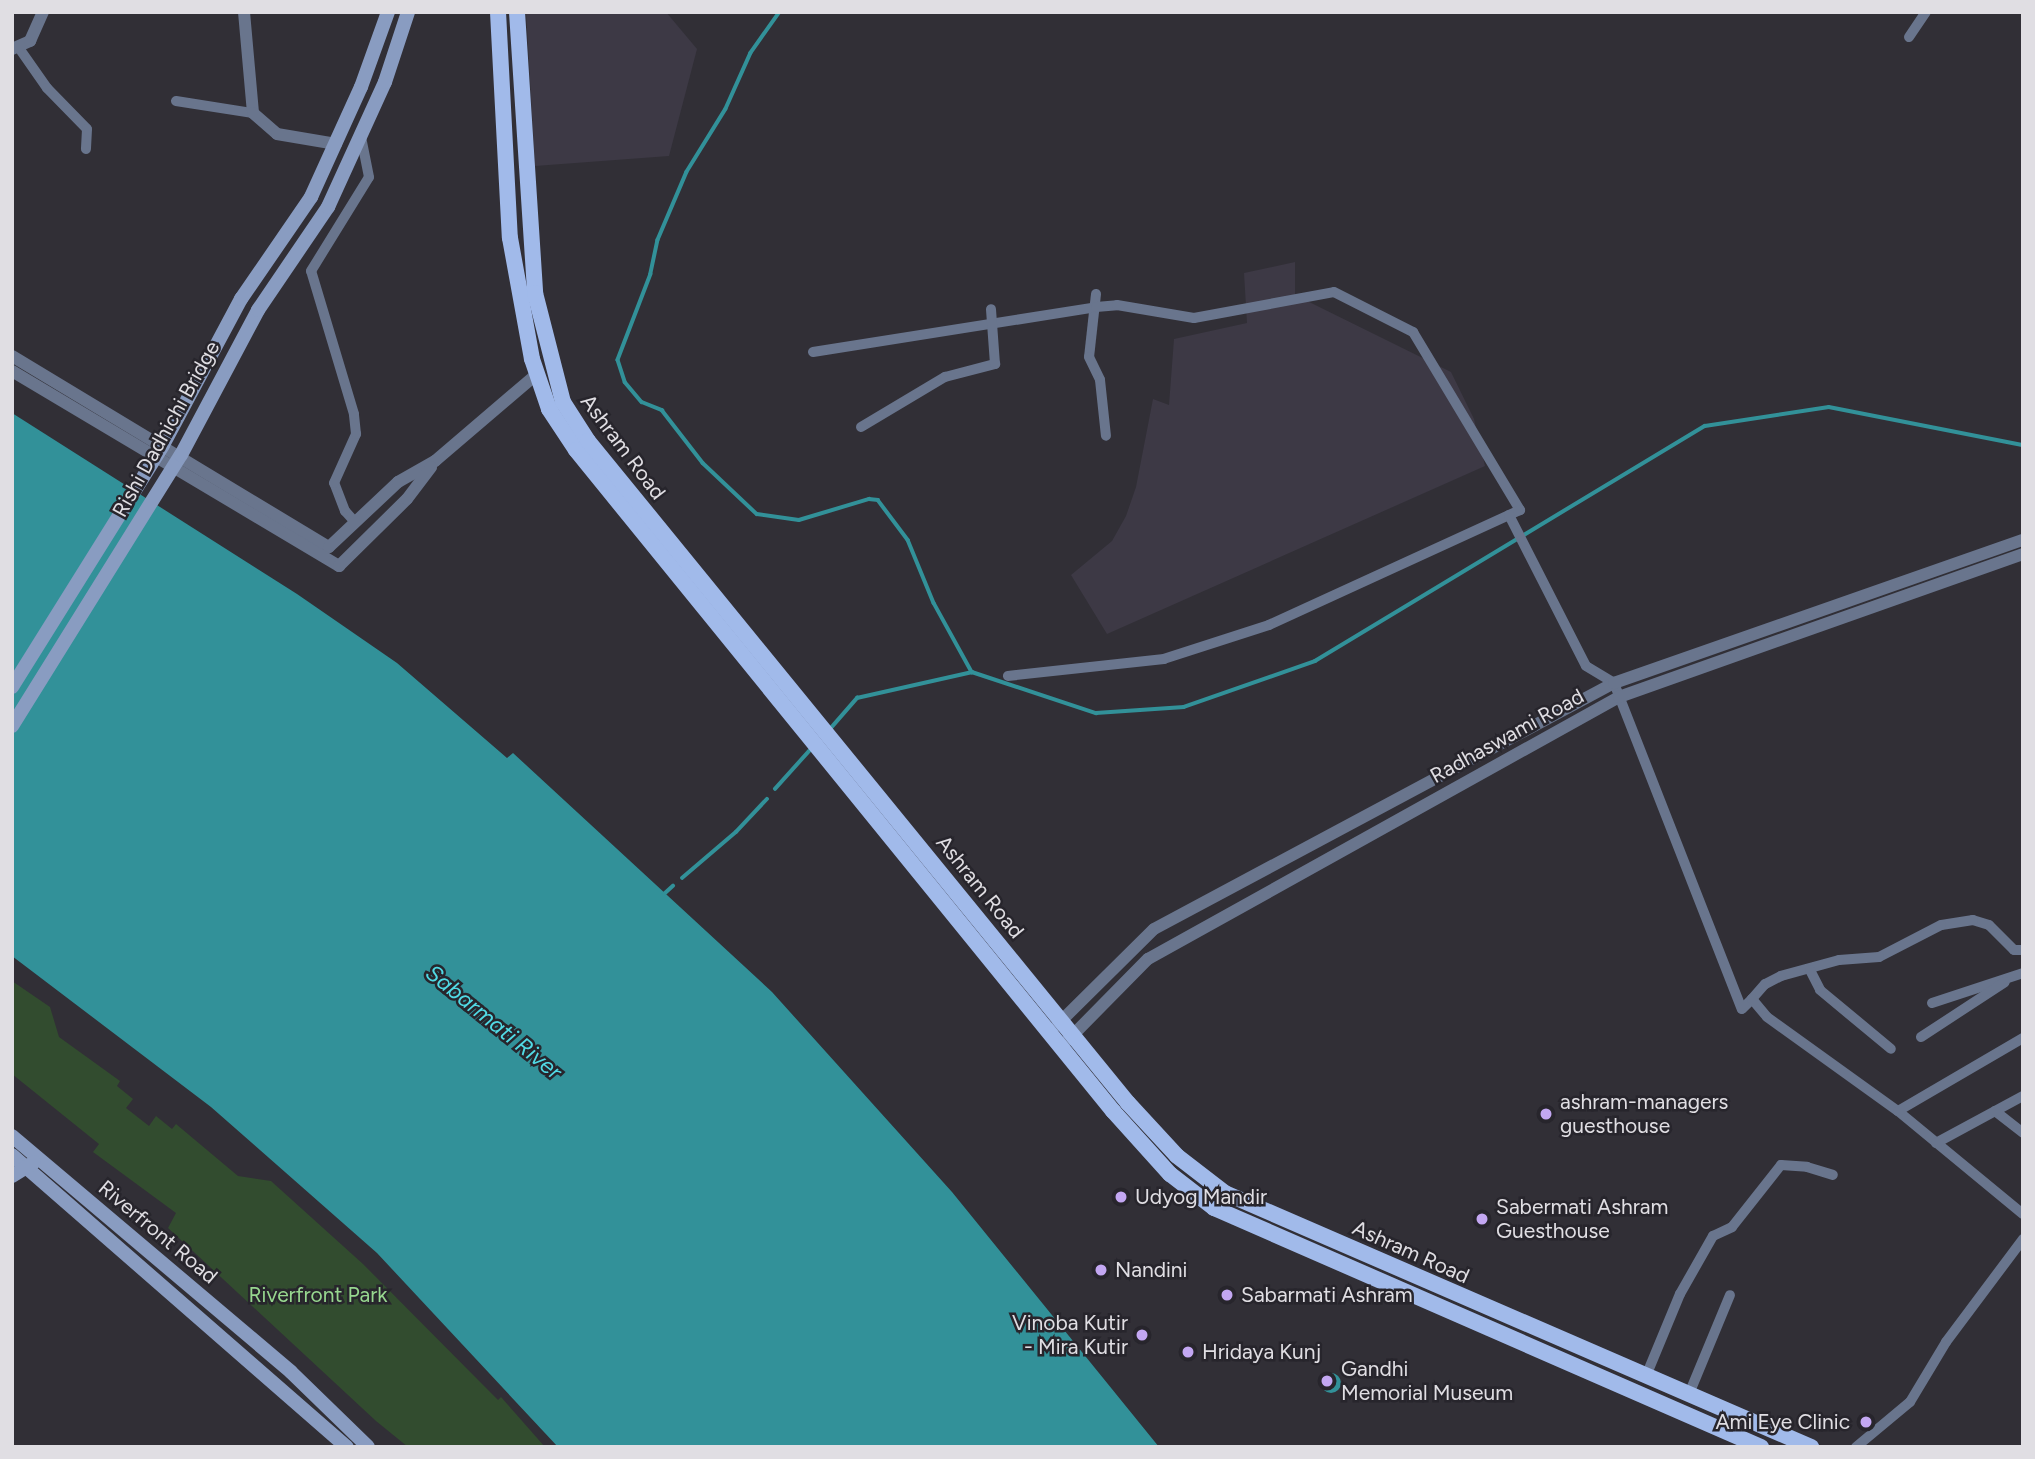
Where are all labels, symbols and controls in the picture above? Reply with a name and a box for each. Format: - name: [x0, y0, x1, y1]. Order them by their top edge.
- street label: Rishi Dadhichi Bridge: [107, 336, 225, 522]
- street label: Ashram Road: [575, 390, 671, 504]
- street label: Radhaswami Road: [1426, 683, 1588, 789]
- street label: Ashram Road: [931, 831, 1029, 943]
- water label: Sabarmati River: [420, 959, 568, 1085]
- place label: ashram-managers guesthouse: [1560, 1089, 1728, 1139]
- marker: ashram-managers guesthouse: [1538, 1106, 1554, 1122]
- street label: Riverfront Road: [93, 1175, 223, 1289]
- place label: Udyog Mandir: [1135, 1184, 1267, 1210]
- marker: Udyog Mandir: [1113, 1189, 1129, 1205]
- place label: Sabermati Ashram Guesthouse: [1496, 1194, 1668, 1244]
- marker: Sabermati Ashram Guesthouse: [1474, 1211, 1490, 1227]
- street label: Ashram Road: [1349, 1215, 1473, 1289]
- place label: Nandini: [1115, 1257, 1187, 1283]
- marker: Nandini: [1093, 1262, 1109, 1278]
- park label: Riverfront Park: [248, 1282, 388, 1308]
- place label: Sabarmati Ashram: [1241, 1282, 1413, 1308]
- marker: Sabarmati Ashram: [1219, 1287, 1235, 1303]
- place label: Vinoba Kutir - Mira Kutir: [1012, 1310, 1128, 1360]
- marker: Vinoba Kutir - Mira Kutir: [1134, 1327, 1150, 1343]
- place label: Hridaya Kunj: [1202, 1339, 1321, 1365]
- marker: Hridaya Kunj: [1180, 1344, 1196, 1360]
- place label: Gandhi Memorial Museum: [1341, 1356, 1513, 1406]
- marker: Gandhi Memorial Museum: [1319, 1373, 1335, 1389]
- place label: Ami Eye Clinic: [1715, 1409, 1850, 1435]
- marker: Ami Eye Clinic: [1856, 1412, 1876, 1432]

